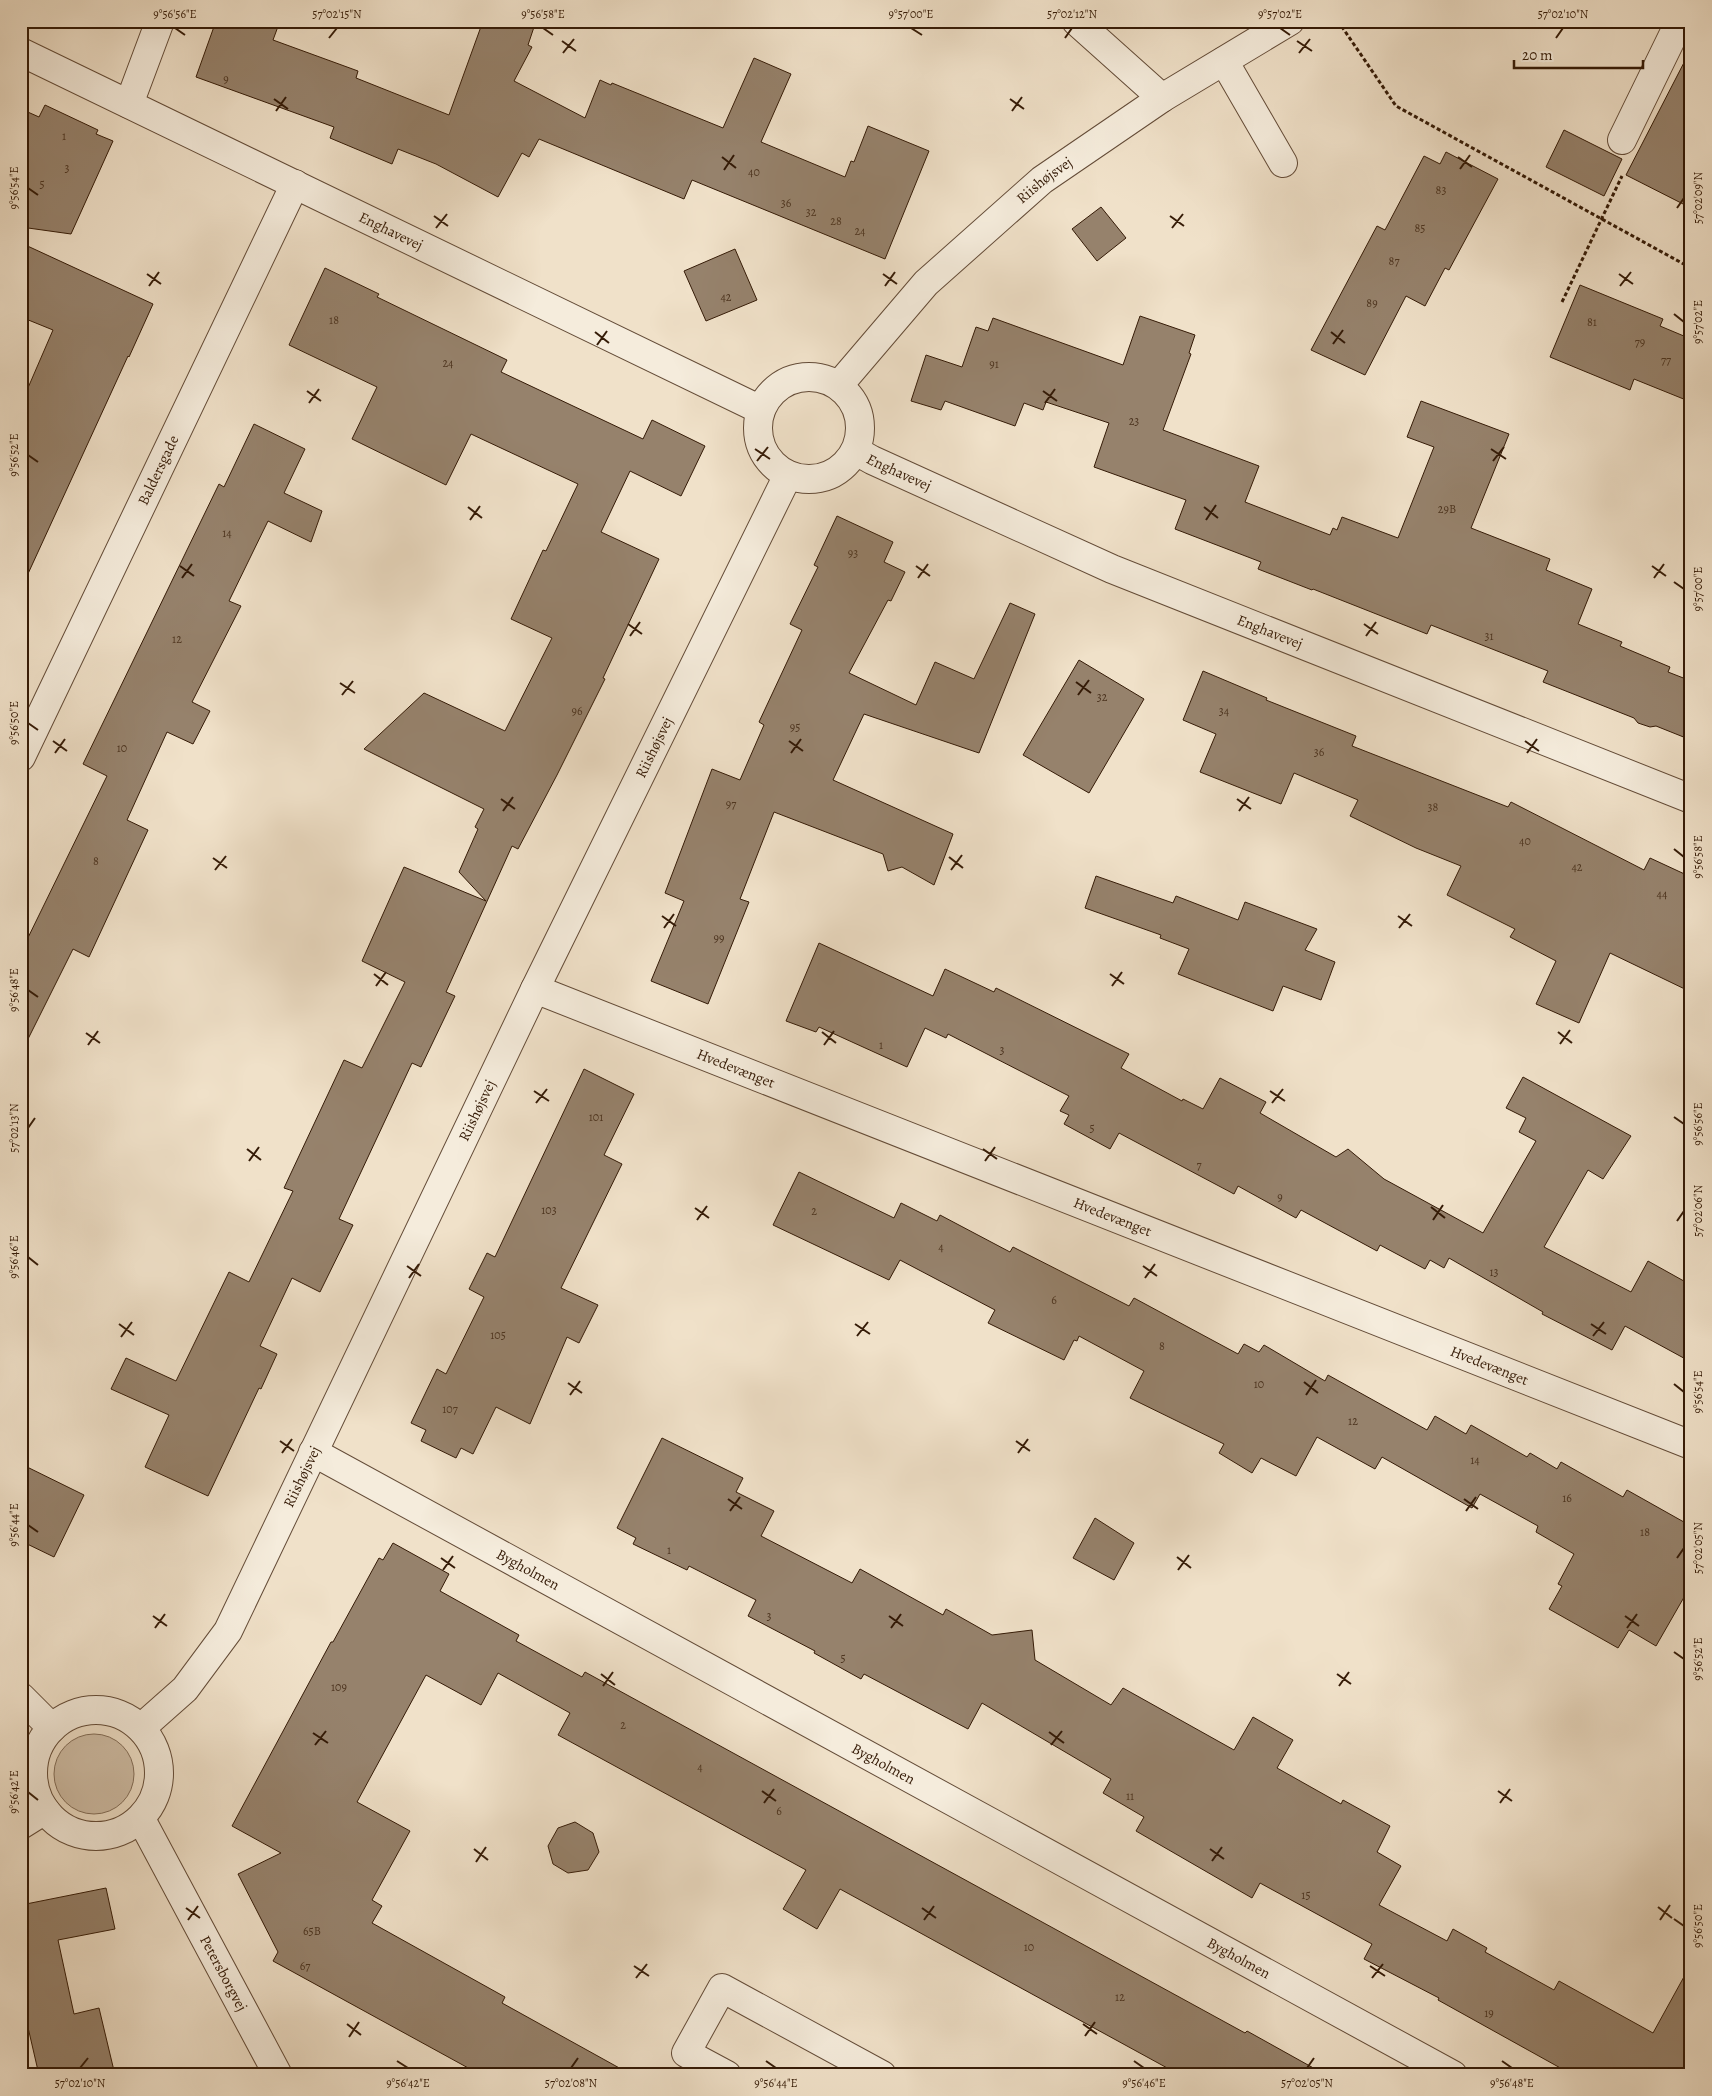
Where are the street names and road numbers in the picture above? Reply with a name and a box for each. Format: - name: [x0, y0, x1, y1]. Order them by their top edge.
- street label: Riishøjsvej: [1012, 152, 1076, 208]
- street label: Enghavevej: [356, 207, 426, 255]
- street label: Baldersgade: [133, 432, 184, 508]
- street label: Enghavevej: [863, 449, 935, 496]
- street label: Enghavevej: [1234, 610, 1306, 654]
- street label: Riishøjsvej: [630, 713, 677, 781]
- street label: Hvedevænget: [694, 1044, 778, 1093]
- street label: Riishøjsvej: [454, 1076, 500, 1144]
- street label: Hvedevænget: [1071, 1192, 1155, 1241]
- street label: Hvedevænget: [1447, 1341, 1532, 1390]
- street label: Riishøjsvej: [279, 1443, 325, 1511]
- street label: Bygholmen: [493, 1544, 563, 1595]
- street label: Bygholmen: [848, 1738, 919, 1789]
- street label: Petersborgvej: [195, 1932, 252, 2015]
- street label: Bygholmen: [1204, 1933, 1274, 1983]

